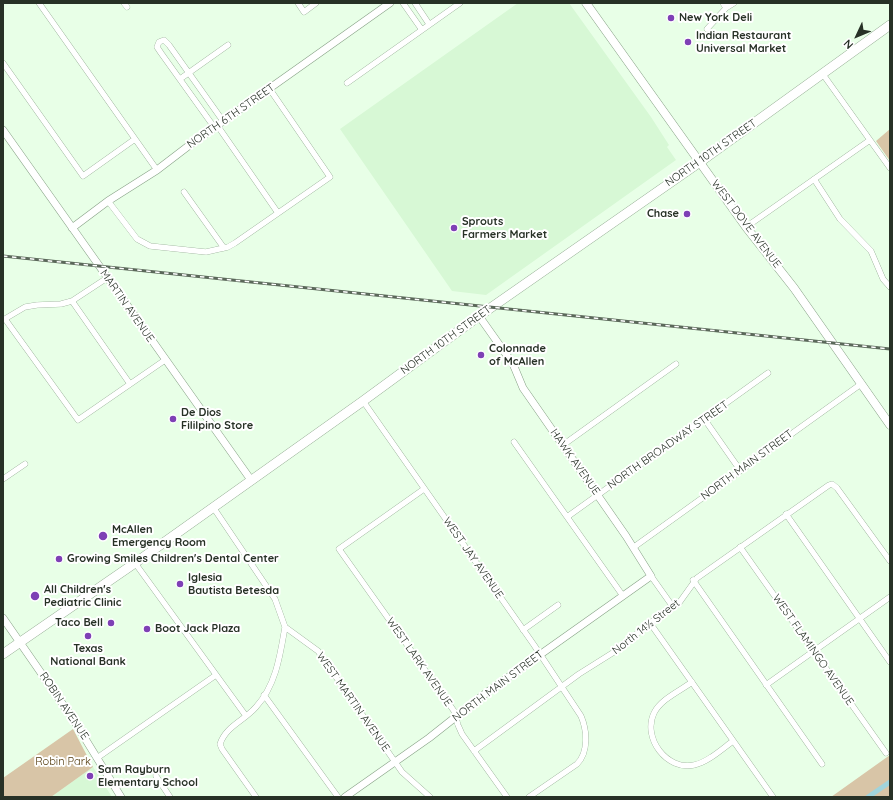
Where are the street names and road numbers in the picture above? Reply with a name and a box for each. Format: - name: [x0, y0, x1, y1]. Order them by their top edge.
- street label: NORTH 6TH STREET: [185, 81, 277, 151]
- street label: NORTH 10TH STREET: [663, 116, 759, 190]
- street label: WEST DOVE AVENUE: [708, 177, 784, 271]
- street label: MARTIN AVENUE: [97, 267, 157, 345]
- street label: NORTH 10TH STREET: [398, 303, 494, 377]
- street label: NORTH BROADWAY STREET: [605, 398, 731, 492]
- street label: HAWK AVENUE: [547, 426, 603, 498]
- street label: NORTH MAIN STREET: [698, 427, 796, 503]
- street label: WEST JAY AVENUE: [440, 515, 506, 601]
- street label: WEST FLAMINGO AVENUE: [770, 592, 856, 708]
- street label: North 14½ Street: [610, 597, 682, 657]
- street label: WEST LARK AVENUE: [383, 615, 455, 709]
- street label: NORTH MAIN STREET: [450, 647, 546, 725]
- street label: WEST MARTIN AVENUE: [314, 650, 392, 754]
- street label: ROBIN AVENUE: [37, 670, 91, 742]

